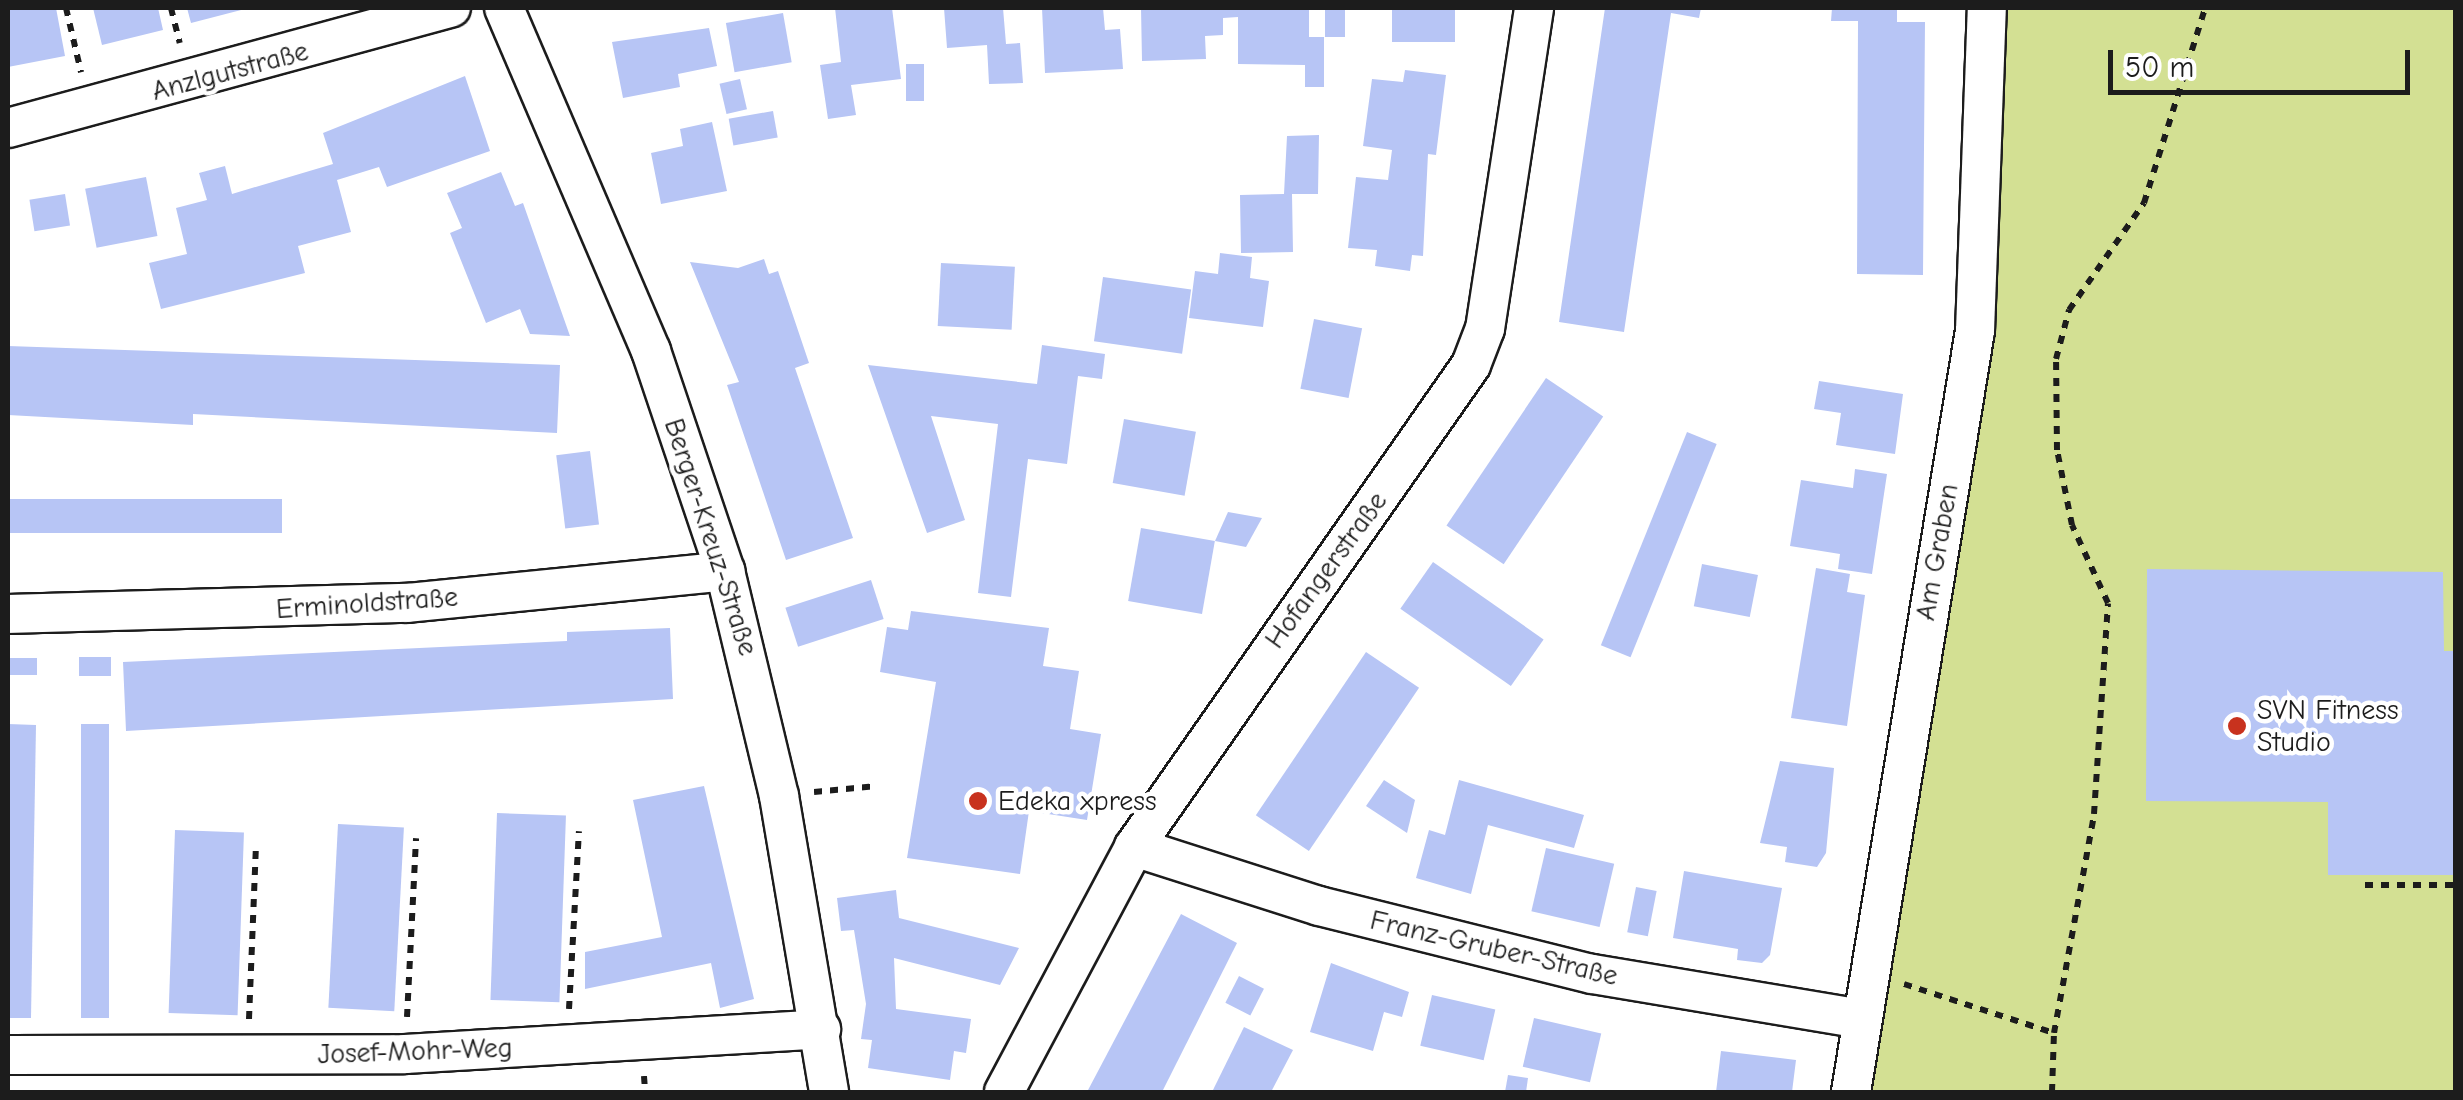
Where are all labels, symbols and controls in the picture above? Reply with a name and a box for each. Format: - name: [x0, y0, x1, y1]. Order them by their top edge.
- scale bar: [2113, 30, 2416, 92]
- street label: Anzlgutstraße: [148, 34, 312, 108]
- text: 50 m: [2125, 50, 2194, 85]
- street label: Berger-Kreuz-Straße: [657, 414, 765, 660]
- street label: Am Graben: [1908, 481, 1966, 623]
- street label: Hofangerstraße: [1258, 485, 1394, 655]
- street label: Erminoldstraße: [275, 580, 459, 626]
- place label: SVN Fitness Studio: [2257, 693, 2399, 759]
- marker: SVN Fitness Studio: [2226, 715, 2248, 737]
- place label: Edeka xpress: [998, 784, 1157, 818]
- marker: Edeka xpress: [967, 790, 989, 812]
- street label: Franz-Gruber-Straße: [1367, 903, 1621, 993]
- street label: Josef-Mohr-Weg: [317, 1031, 513, 1071]

